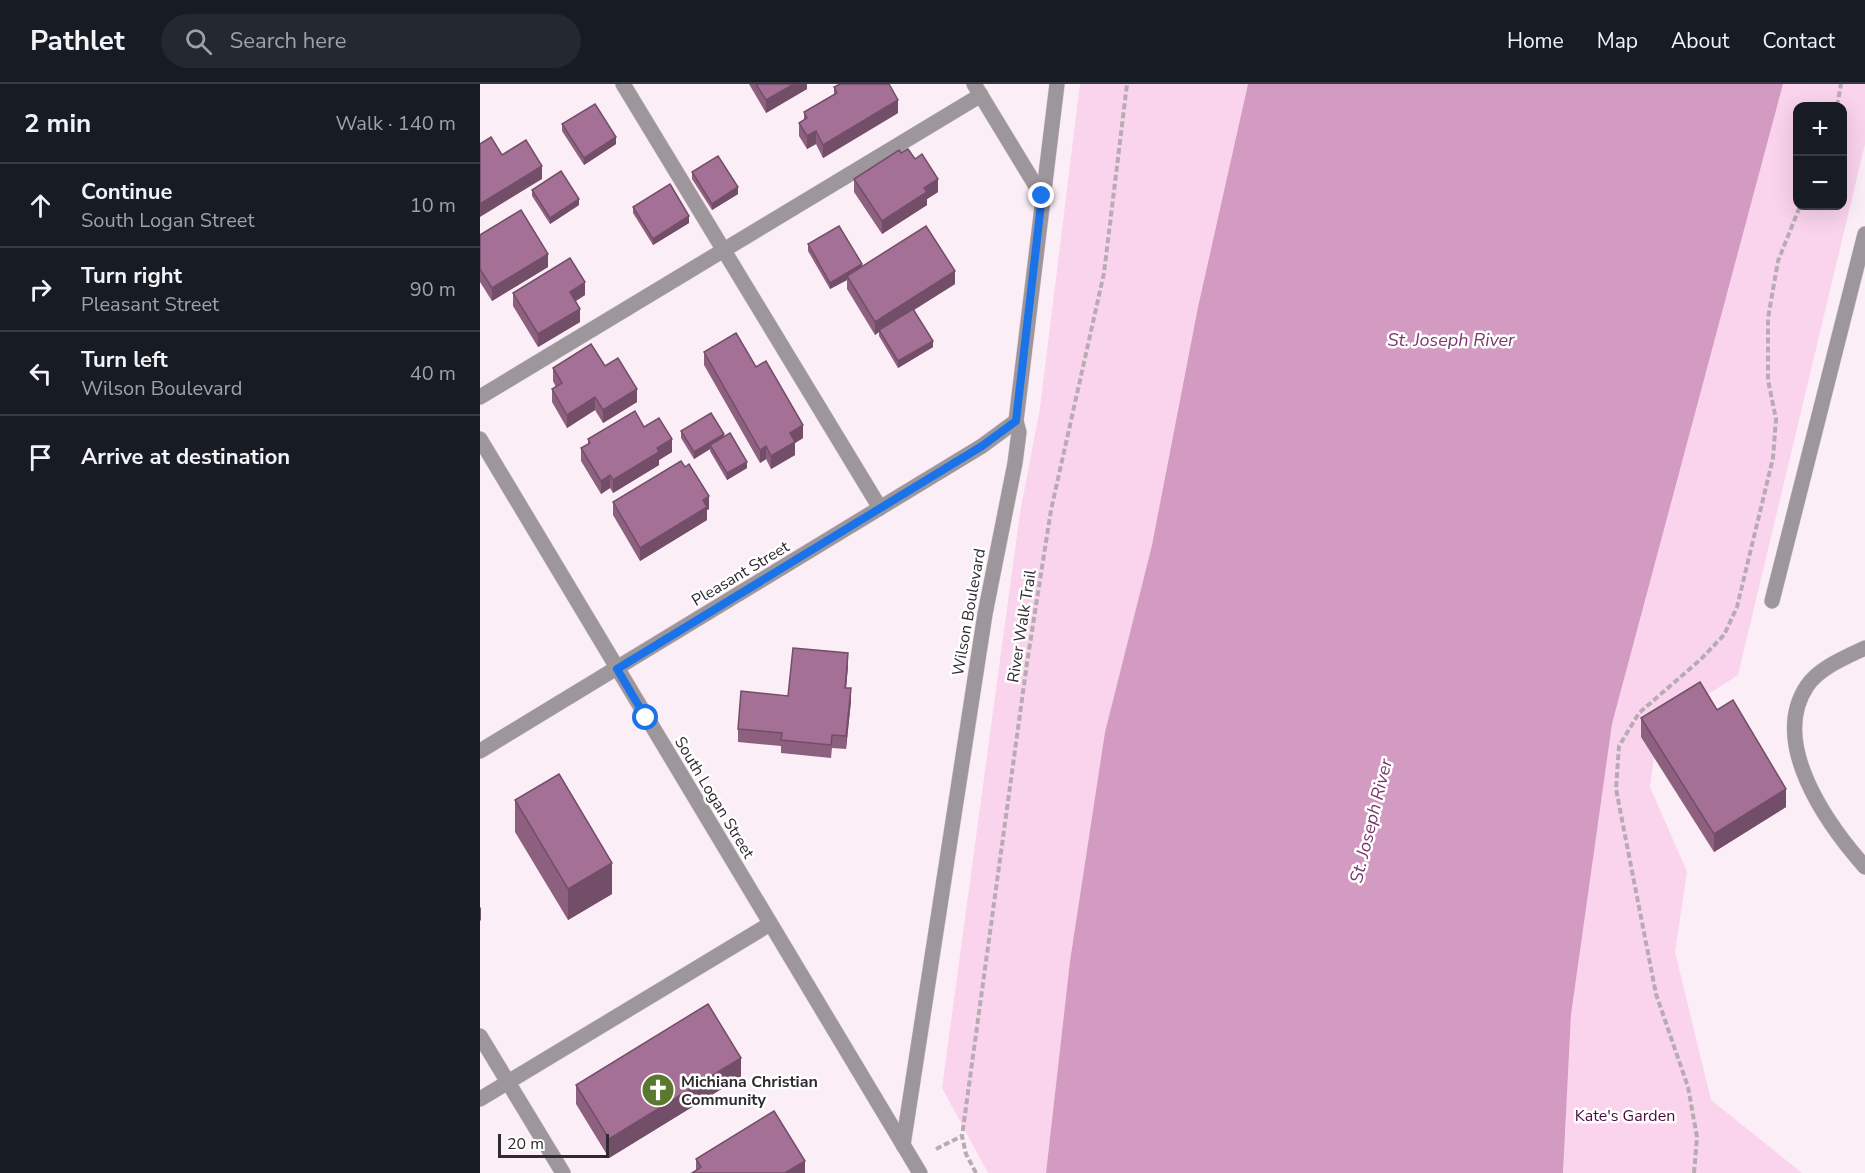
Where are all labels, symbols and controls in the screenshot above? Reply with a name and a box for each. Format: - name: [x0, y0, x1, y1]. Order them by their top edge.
- search box: [161, 14, 581, 68]
- text: Pathlet: [30, 22, 125, 60]
- icon: search: [182, 25, 215, 58]
- text: Search here: [230, 26, 346, 56]
- text: Home: [1507, 27, 1564, 55]
- text: Map: [1597, 27, 1638, 55]
- text: About: [1671, 27, 1729, 55]
- text: Contact: [1762, 27, 1835, 55]
- map controls: [1793, 102, 1847, 210]
- button: +: [1793, 102, 1847, 156]
- text: 2 min: [24, 106, 91, 141]
- text: Walk · 140 m: [336, 110, 456, 137]
- button: −: [1793, 156, 1847, 210]
- text: Continue: [81, 177, 172, 207]
- route end: [1028, 182, 1054, 208]
- icon: ahead: [24, 189, 57, 222]
- text: 10 m: [410, 192, 456, 219]
- text: South Logan Street: [81, 207, 254, 234]
- text: Turn right: [81, 261, 182, 291]
- icon: right: [24, 273, 57, 306]
- text: 90 m: [410, 276, 456, 303]
- text: Pleasant Street: [81, 291, 219, 318]
- water label: St. Joseph River: [1387, 328, 1515, 352]
- text: Turn left: [81, 345, 168, 375]
- icon: left: [24, 357, 57, 390]
- text: 40 m: [410, 360, 456, 387]
- text: Wilson Boulevard: [81, 375, 242, 402]
- icon: arrive: [24, 441, 57, 474]
- text: Arrive at destination: [81, 442, 290, 472]
- street label: Pleasant Street: [688, 536, 794, 612]
- street label: Wilson Boulevard: [947, 547, 991, 678]
- street label: River Walk Trail: [1002, 568, 1042, 684]
- route start: [632, 704, 658, 730]
- street label: South Logan Street: [669, 732, 760, 863]
- water label: St. Joseph River: [1344, 756, 1398, 886]
- place label: Michiana Christian Community: [681, 1071, 818, 1111]
- church icon: Michiana Christian Community: [640, 1072, 676, 1108]
- park label: Kate's Garden: [1575, 1105, 1675, 1127]
- scale bar: [498, 1131, 609, 1158]
- text: 20 m: [507, 1133, 544, 1155]

